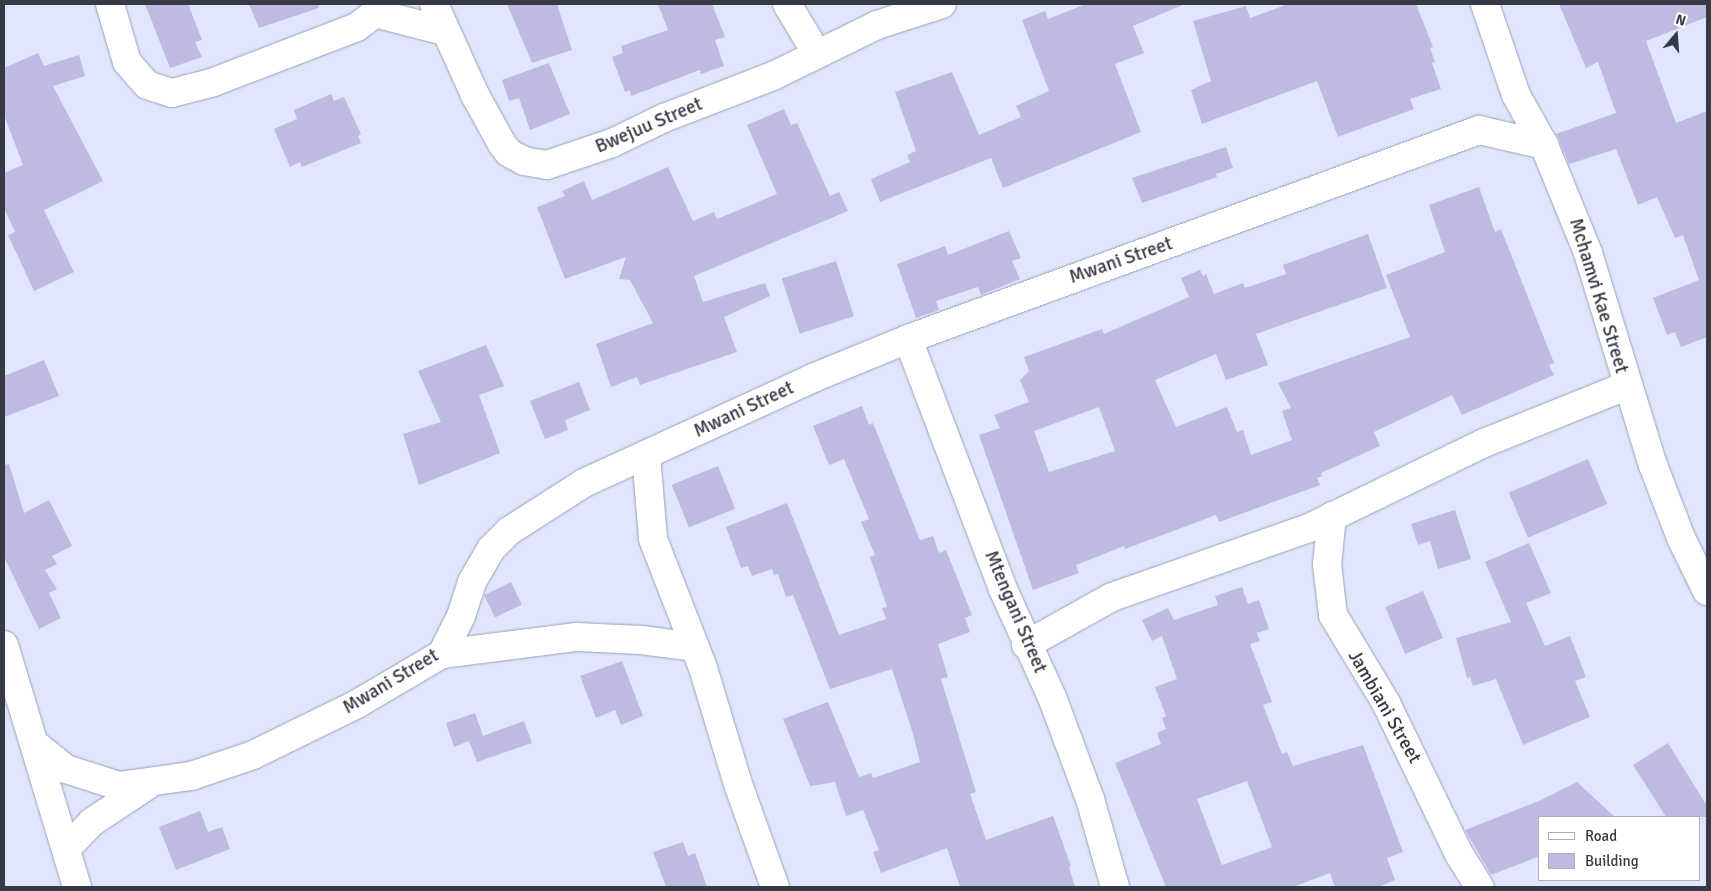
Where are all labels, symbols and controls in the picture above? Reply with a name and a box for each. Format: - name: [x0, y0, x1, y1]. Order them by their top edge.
- north arrow: [1651, 10, 1701, 60]
- text: N: [1674, 11, 1688, 30]
- street label: Bwejuu Street: [592, 93, 706, 159]
- street label: Mchamvi Kae Street: [1564, 216, 1632, 376]
- street label: Mwani Street: [1066, 233, 1176, 289]
- street label: Mwani Street: [690, 377, 798, 443]
- street label: Mtengani Street: [979, 547, 1051, 677]
- street label: Mwani Street: [339, 644, 443, 720]
- street label: Jambiani Street: [1342, 646, 1426, 768]
- legend: [1538, 816, 1701, 881]
- text: Road: [1585, 827, 1617, 845]
- text: Building: [1585, 852, 1639, 870]

